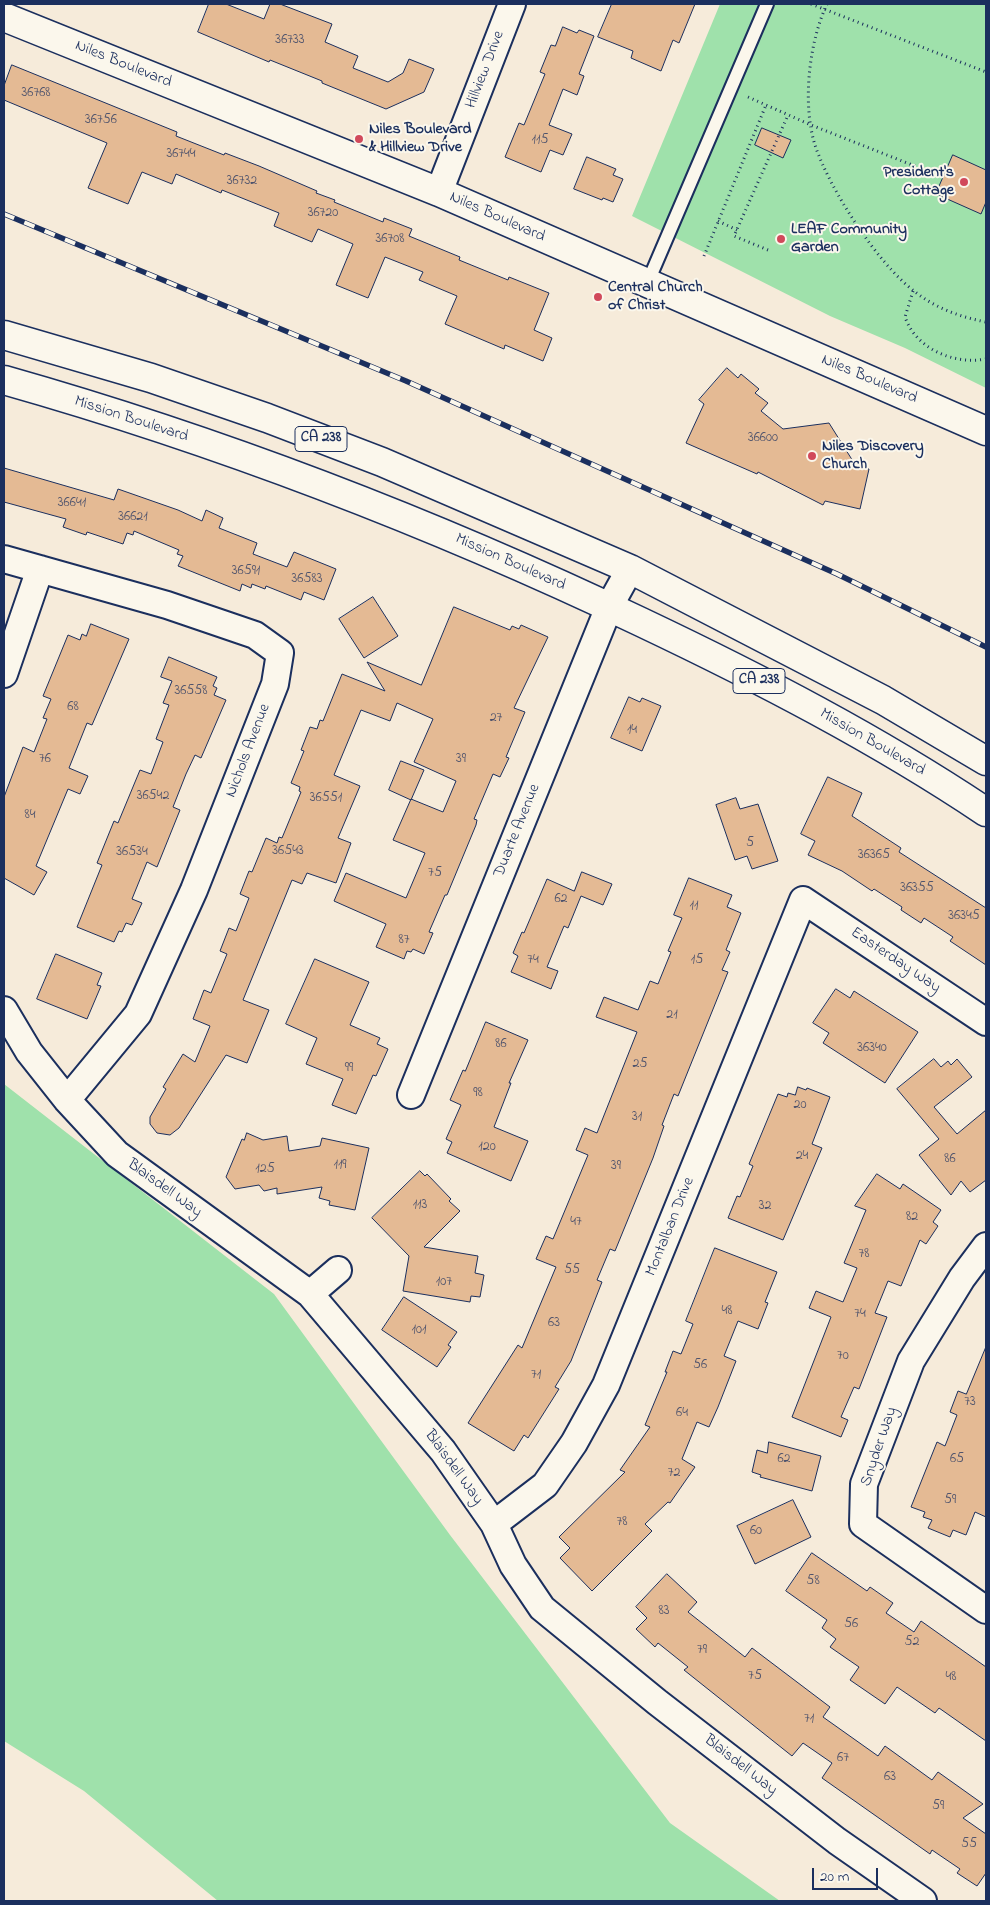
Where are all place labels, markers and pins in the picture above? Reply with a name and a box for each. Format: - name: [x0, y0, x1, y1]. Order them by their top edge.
- place label: Niles Boulevard & Hillview Drive: [369, 120, 471, 158]
- marker: Niles Boulevard & Hillview Drive: [353, 133, 365, 145]
- place label: President's Cottage: [883, 163, 954, 201]
- marker: President's Cottage: [958, 176, 970, 188]
- place label: LEAF Community Garden: [791, 220, 907, 258]
- marker: LEAF Community Garden: [775, 233, 787, 245]
- place label: Central Church of Christ: [608, 278, 703, 316]
- marker: Central Church of Christ: [592, 291, 604, 303]
- place label: Niles Discovery Church: [822, 437, 924, 475]
- marker: Niles Discovery Church: [806, 450, 818, 462]

